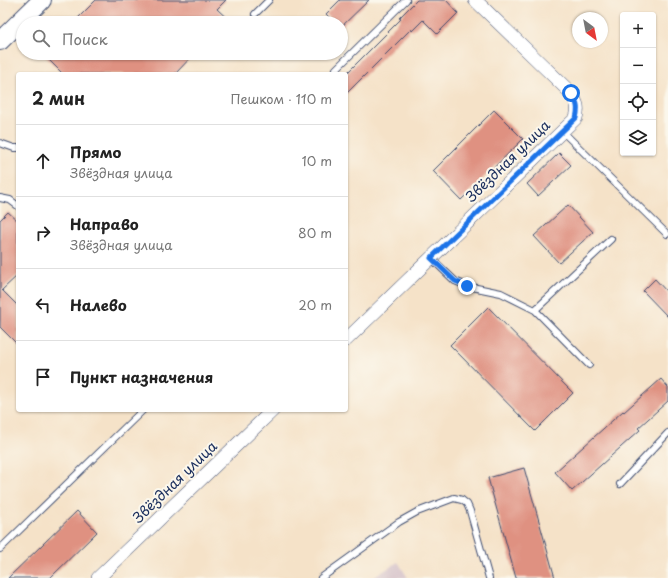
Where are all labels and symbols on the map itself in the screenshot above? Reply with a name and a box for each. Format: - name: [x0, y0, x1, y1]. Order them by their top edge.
- north arrow: [572, 12, 608, 48]
- route start: [562, 84, 580, 102]
- street label: Звёздная улица: [461, 115, 555, 206]
- route end: [458, 277, 476, 295]
- street label: Звёздная улица: [128, 436, 222, 527]

